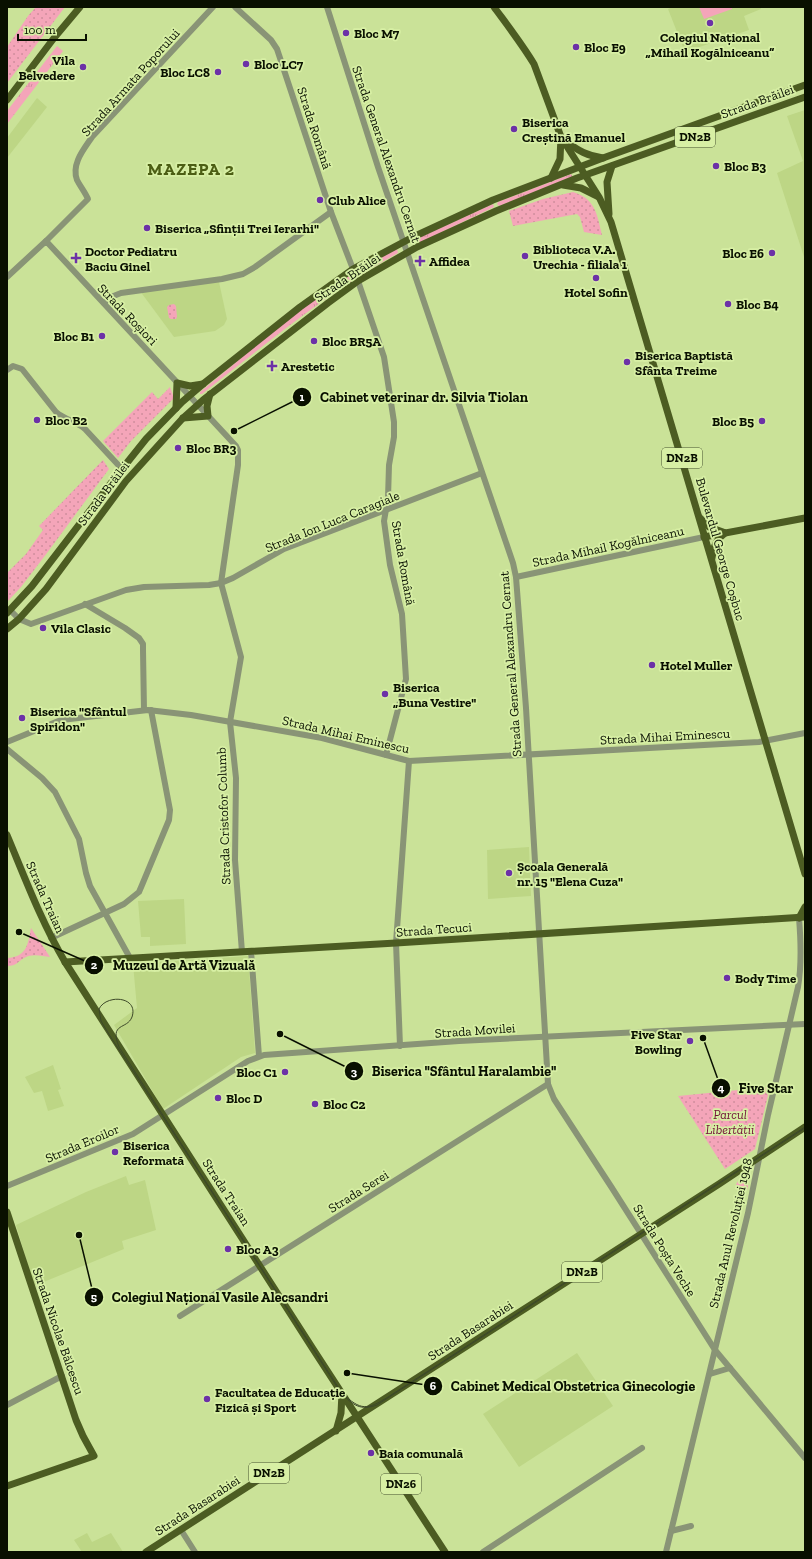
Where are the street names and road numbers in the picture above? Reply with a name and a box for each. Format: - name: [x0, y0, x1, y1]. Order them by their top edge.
- street label: Strada Armata Poporului: [78, 25, 183, 139]
- street label: Strada General Alexandru Cernat: [349, 64, 424, 245]
- street label: Strada Brăilei: [719, 81, 796, 122]
- street label: Strada Română: [294, 85, 335, 172]
- road number: DN2B: [675, 127, 715, 147]
- street label: Strada Brăilei: [311, 250, 383, 305]
- street label: Strada Roșiori: [95, 281, 161, 348]
- road number: DN2B: [662, 448, 702, 468]
- street label: Strada Brăilei: [74, 458, 133, 528]
- street label: Bulevardul George Coșbuc: [693, 476, 748, 622]
- street label: Strada Ion Luca Caragiale: [263, 488, 401, 555]
- street label: Strada Română: [389, 520, 418, 607]
- street label: Strada Mihail Kogălniceanu: [531, 523, 686, 570]
- street label: Strada General Alexandru Cernat: [497, 571, 524, 757]
- street label: Strada Mihai Eminescu: [281, 713, 412, 757]
- street label: Strada Mihai Eminescu: [600, 726, 731, 747]
- street label: Strada Cristofor Columb: [214, 747, 233, 885]
- street label: Strada Traian: [23, 859, 68, 936]
- street label: Strada Tecuci: [396, 919, 473, 940]
- street label: Strada Movilei: [434, 1020, 516, 1041]
- street label: Strada Eroilor: [43, 1121, 121, 1166]
- street label: Strada Traian: [199, 1156, 254, 1229]
- street label: Strada Anul Revoluției 1948: [706, 1157, 755, 1310]
- street label: Strada Serei: [325, 1167, 391, 1216]
- street label: Strada Poșta Veche: [630, 1201, 699, 1299]
- road number: DN2B: [562, 1262, 602, 1282]
- street label: Strada Nicolae Bălcescu: [30, 1266, 88, 1397]
- street label: Strada Basarabiei: [425, 1297, 516, 1363]
- road number: DN2B: [249, 1463, 289, 1483]
- street label: Strada Basarabiei: [152, 1472, 243, 1538]
- road number: DN26: [381, 1474, 421, 1494]

